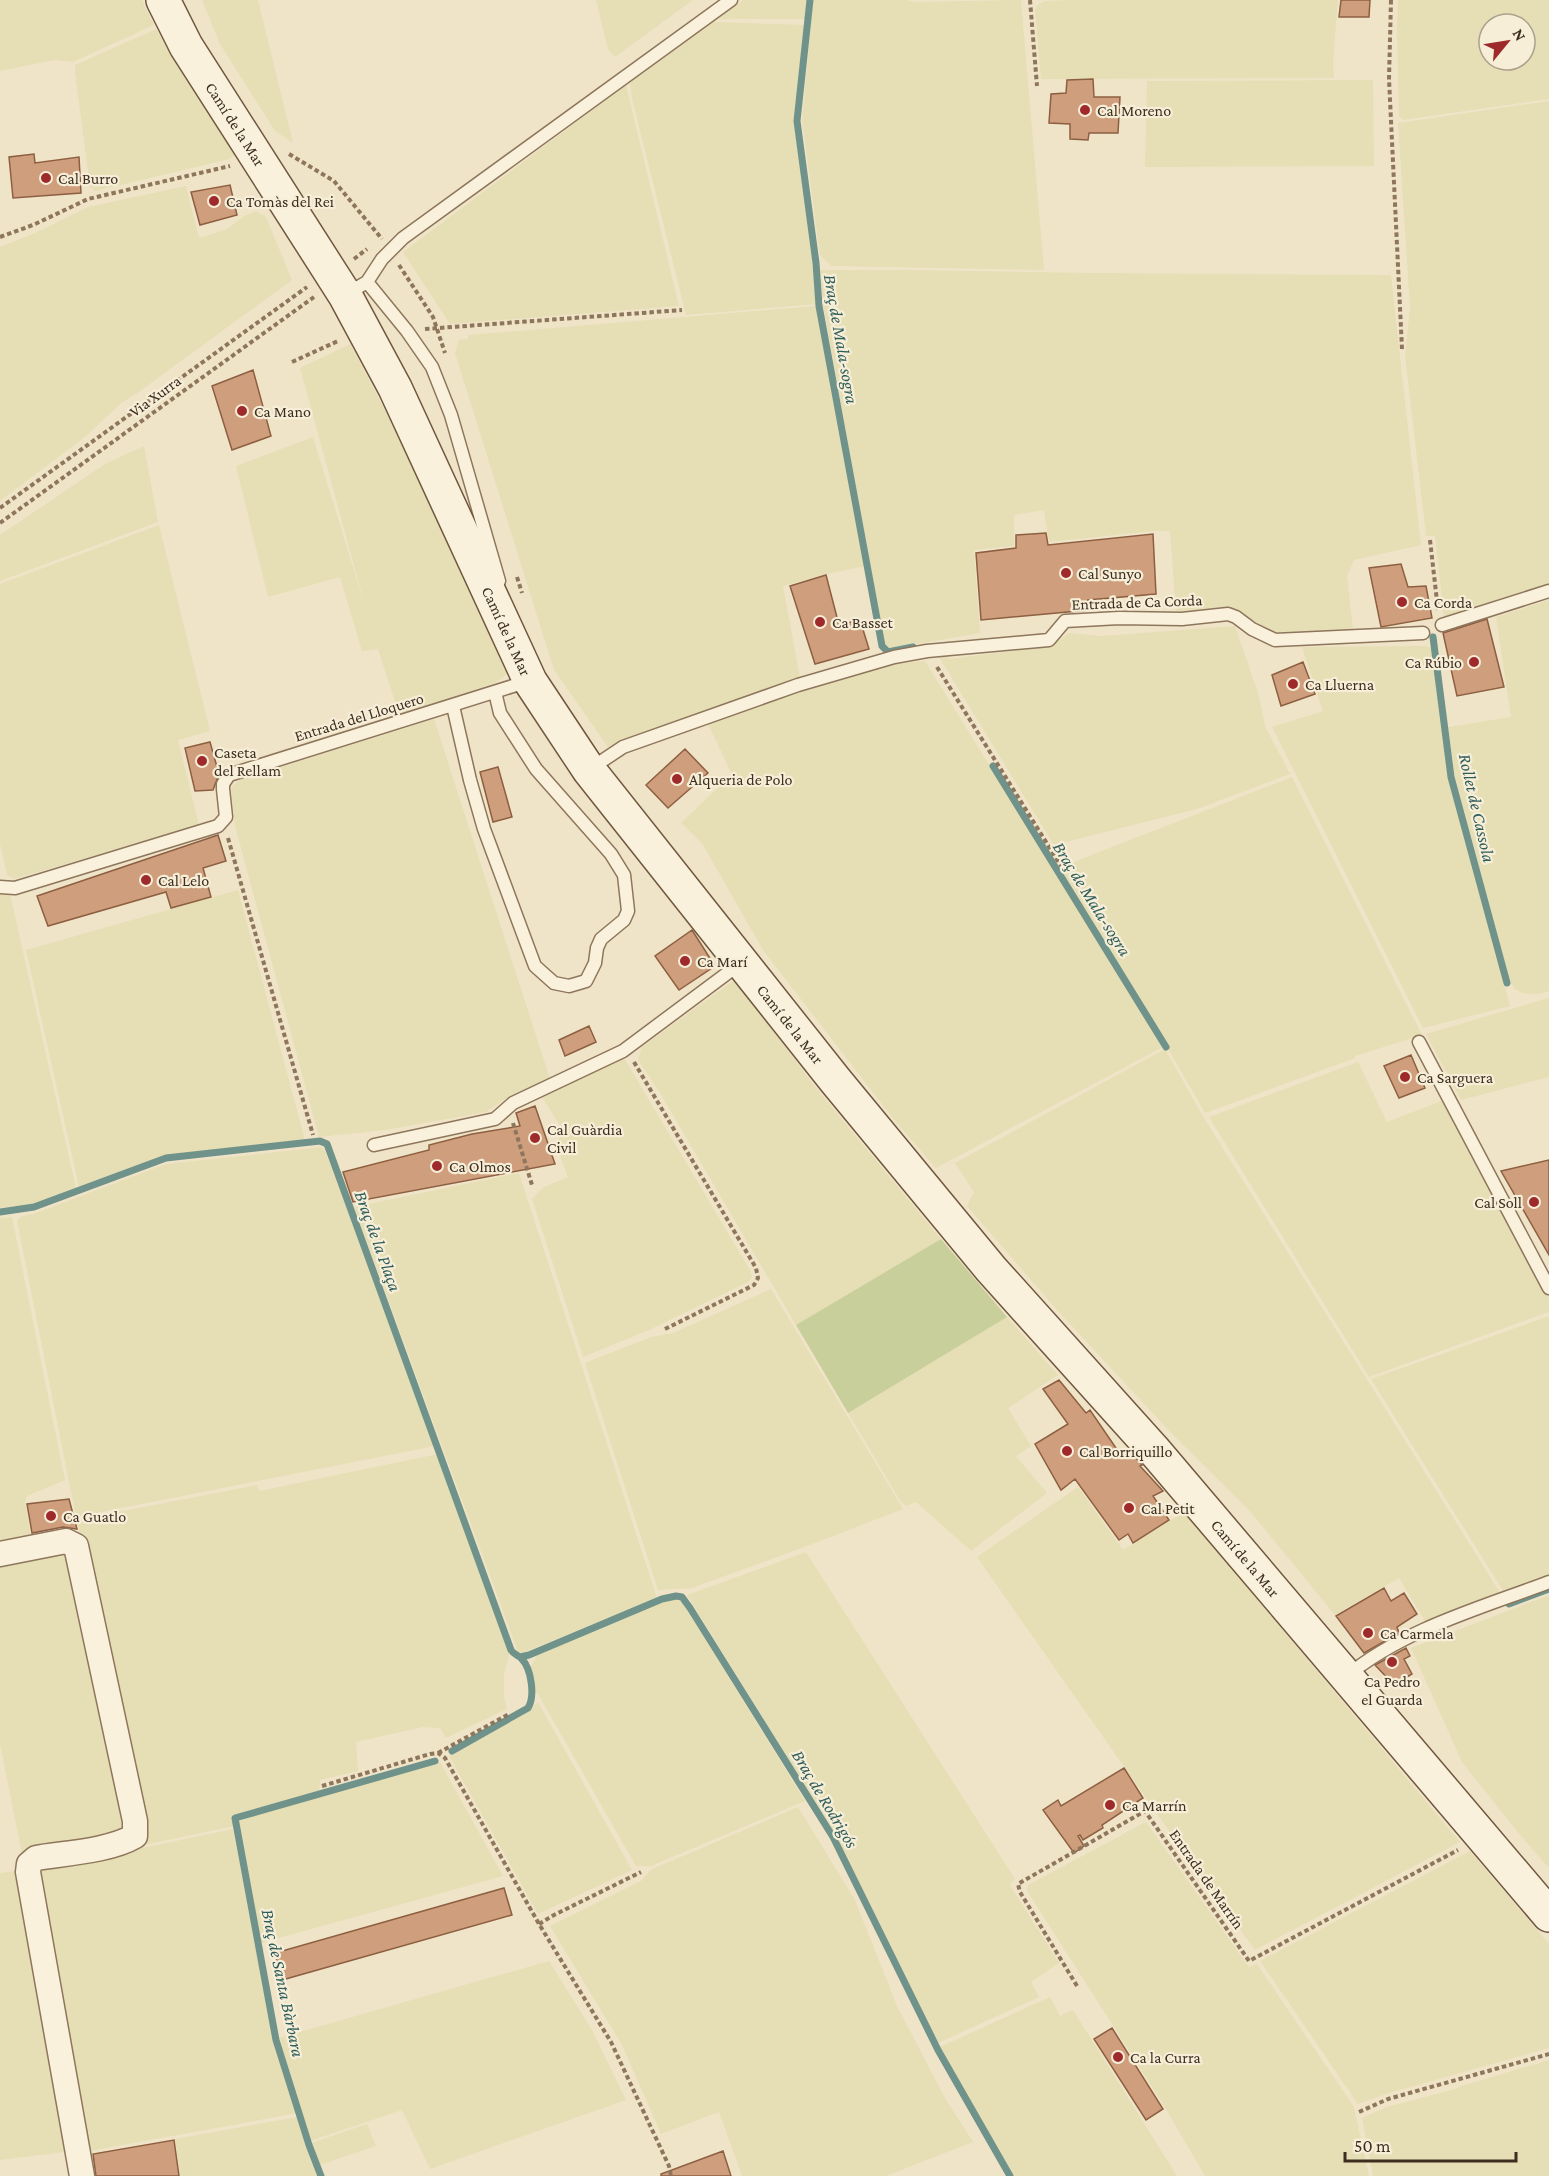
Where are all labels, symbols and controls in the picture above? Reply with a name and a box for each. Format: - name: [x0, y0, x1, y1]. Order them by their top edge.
- north arrow: [1477, 12, 1537, 72]
- text: N: [1509, 26, 1530, 44]
- street label: Camí de la Mar: [203, 79, 269, 169]
- place label: Cal Moreno: [1097, 102, 1171, 119]
- marker: Cal Moreno: [1078, 103, 1092, 117]
- place label: Cal Burro: [58, 170, 118, 187]
- marker: Cal Burro: [39, 171, 53, 185]
- place label: Ca Tomàs del Rei: [226, 193, 334, 210]
- marker: Ca Tomàs del Rei: [207, 194, 221, 208]
- water label: Braç de Mala-sogra: [820, 273, 862, 406]
- street label: Via Xurra: [126, 371, 184, 420]
- place label: Ca Mano: [254, 403, 311, 420]
- marker: Ca Mano: [235, 404, 249, 418]
- place label: Cal Sunyo: [1078, 565, 1142, 583]
- marker: Cal Sunyo: [1059, 566, 1073, 580]
- street label: Camí de la Mar: [479, 584, 535, 679]
- street label: Entrada de Ca Corda: [1071, 591, 1203, 613]
- place label: Ca Corda: [1414, 594, 1473, 611]
- marker: Ca Corda: [1395, 595, 1409, 609]
- place label: Ca Basset: [832, 614, 894, 631]
- marker: Ca Basset: [813, 615, 827, 629]
- place label: Ca Rúbio: [1405, 654, 1462, 671]
- marker: Ca Rúbio: [1467, 655, 1481, 669]
- place label: Ca Lluerna: [1305, 676, 1375, 693]
- marker: Ca Lluerna: [1286, 677, 1300, 691]
- street label: Entrada del Lloquero: [292, 689, 426, 746]
- place label: Caseta del Rellam: [214, 744, 281, 779]
- water label: Rollet de Cassola: [1455, 752, 1499, 865]
- marker: Caseta del Rellam: [195, 754, 209, 768]
- place label: Alqueria de Polo: [689, 771, 793, 789]
- marker: Alqueria de Polo: [670, 772, 684, 786]
- water label: Braç de Mala-sogra: [1049, 838, 1135, 960]
- place label: Cal Lelo: [158, 872, 209, 889]
- marker: Cal Lelo: [139, 873, 153, 887]
- place label: Ca Marí: [697, 953, 748, 970]
- marker: Ca Marí: [678, 954, 692, 968]
- street label: Camí de la Mar: [754, 981, 827, 1067]
- place label: Ca Sarguera: [1417, 1069, 1494, 1087]
- marker: Ca Sarguera: [1398, 1070, 1412, 1084]
- place label: Cal Guàrdia Civil: [547, 1121, 623, 1156]
- marker: Cal Guàrdia Civil: [528, 1131, 542, 1145]
- place label: Ca Olmos: [449, 1158, 511, 1175]
- marker: Ca Olmos: [430, 1159, 444, 1173]
- water label: Braç de la Plaça: [351, 1188, 406, 1294]
- place label: Cal Soll: [1474, 1194, 1522, 1211]
- marker: Cal Soll: [1527, 1195, 1541, 1209]
- place label: Cal Borriquillo: [1079, 1443, 1172, 1461]
- marker: Cal Borriquillo: [1060, 1444, 1074, 1458]
- place label: Cal Petit: [1141, 1500, 1195, 1517]
- marker: Cal Petit: [1122, 1501, 1136, 1515]
- place label: Ca Guatlo: [63, 1508, 126, 1525]
- marker: Ca Guatlo: [44, 1509, 58, 1523]
- street label: Camí de la Mar: [1208, 1516, 1284, 1601]
- place label: Ca Carmela: [1380, 1625, 1454, 1642]
- marker: Ca Carmela: [1361, 1626, 1375, 1640]
- marker: Ca Pedro el Guarda: [1385, 1655, 1399, 1669]
- place label: Ca Pedro el Guarda: [1361, 1673, 1423, 1708]
- water label: Braç de Rodrigós: [788, 1746, 862, 1852]
- place label: Ca Marrín: [1122, 1797, 1187, 1814]
- marker: Ca Marrín: [1103, 1798, 1117, 1812]
- street label: Entrada de Marrín: [1166, 1826, 1248, 1932]
- water label: Braç de Santa Bàrbara: [258, 1907, 309, 2059]
- place label: Ca la Curra: [1130, 2049, 1201, 2066]
- marker: Ca la Curra: [1111, 2050, 1125, 2064]
- scale bar: [1345, 2125, 1516, 2163]
- text: 50 m: [1354, 2136, 1391, 2156]

